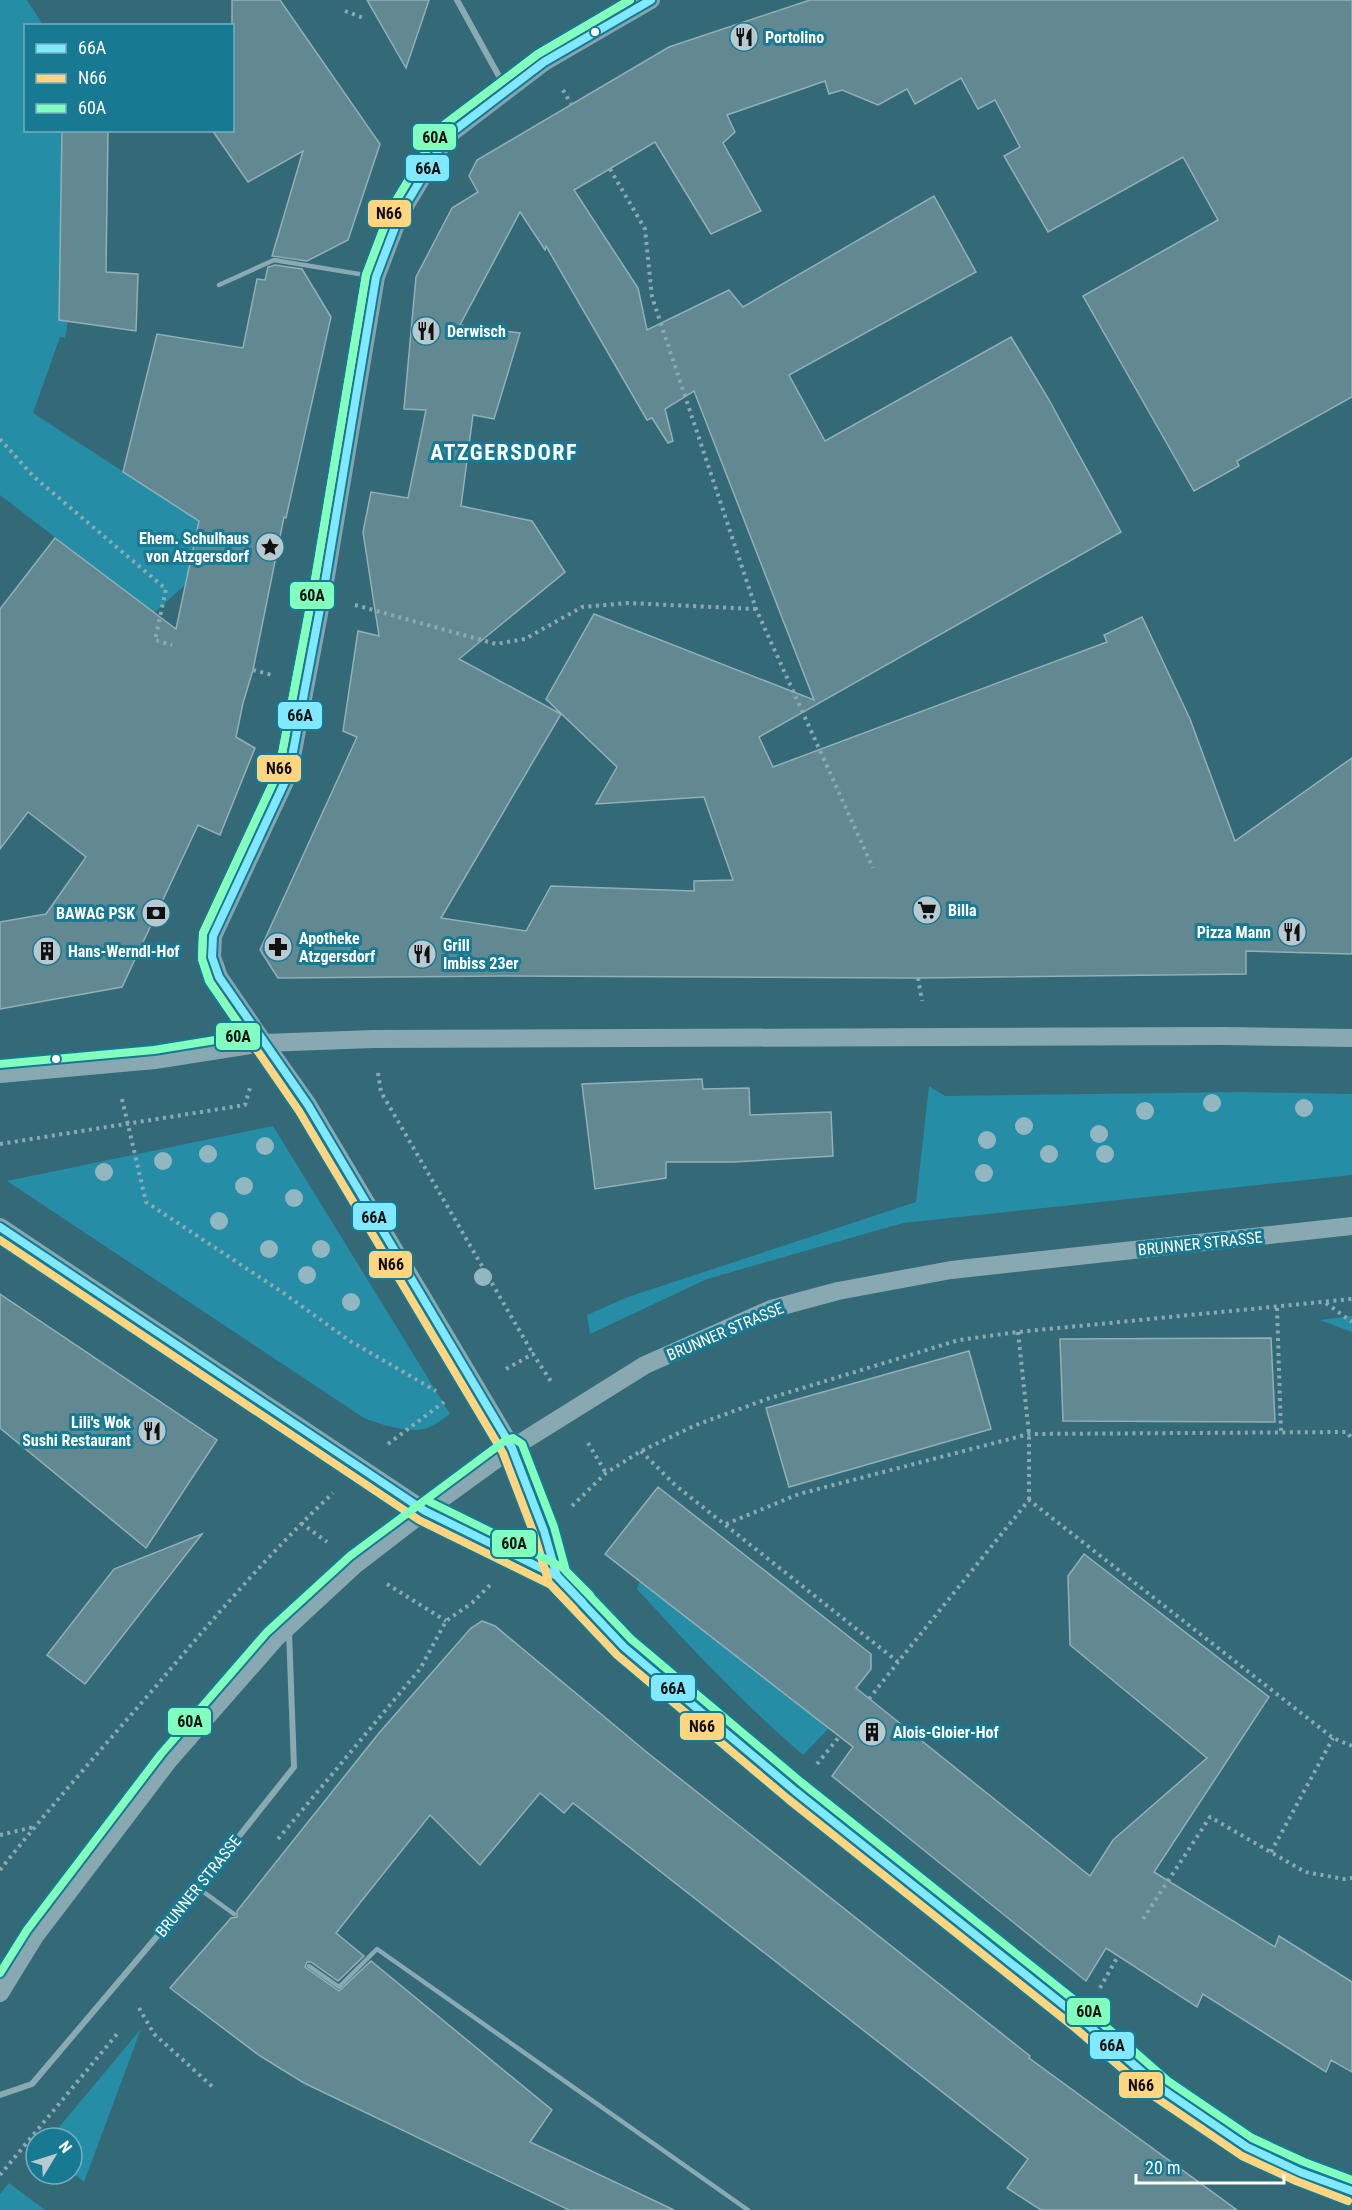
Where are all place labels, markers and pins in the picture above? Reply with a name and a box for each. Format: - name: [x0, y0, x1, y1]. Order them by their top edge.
- restaurant icon: Portolino: [728, 21, 760, 53]
- unlabelled marker: [589, 26, 601, 38]
- place label: Portolino: [765, 28, 824, 47]
- restaurant icon: Derwisch: [410, 315, 442, 347]
- place label: Derwisch: [447, 322, 506, 341]
- place label: Ehem. Schulhaus von Atzgersdorf: [139, 529, 250, 566]
- place icon: Ehem. Schulhaus von Atzgersdorf: [254, 531, 286, 563]
- supermarket icon: Billa: [911, 894, 943, 926]
- bank icon: BAWAG PSK: [140, 897, 172, 929]
- place label: Billa: [948, 901, 977, 920]
- place label: BAWAG PSK: [56, 904, 135, 923]
- restaurant icon: Pizza Mann: [1276, 916, 1308, 948]
- place label: Pizza Mann: [1197, 923, 1271, 942]
- place label: Apotheke Atzgersdorf: [299, 929, 376, 966]
- pharmacy icon: Apotheke Atzgersdorf: [262, 931, 294, 963]
- building icon: Hans-Werndl-Hof: [31, 935, 63, 967]
- place label: Grill Imbiss 23er: [443, 936, 518, 973]
- restaurant icon: Grill Imbiss 23er: [406, 938, 438, 970]
- place label: Hans-Werndl-Hof: [68, 942, 180, 961]
- unlabelled marker: [50, 1053, 62, 1065]
- place label: Lili's Wok Sushi Restaurant: [22, 1413, 131, 1450]
- restaurant icon: Lili's Wok Sushi Restaurant: [136, 1415, 168, 1447]
- building icon: Alois-Gloier-Hof: [856, 1716, 888, 1748]
- place label: Alois-Gloier-Hof: [893, 1723, 1000, 1742]

